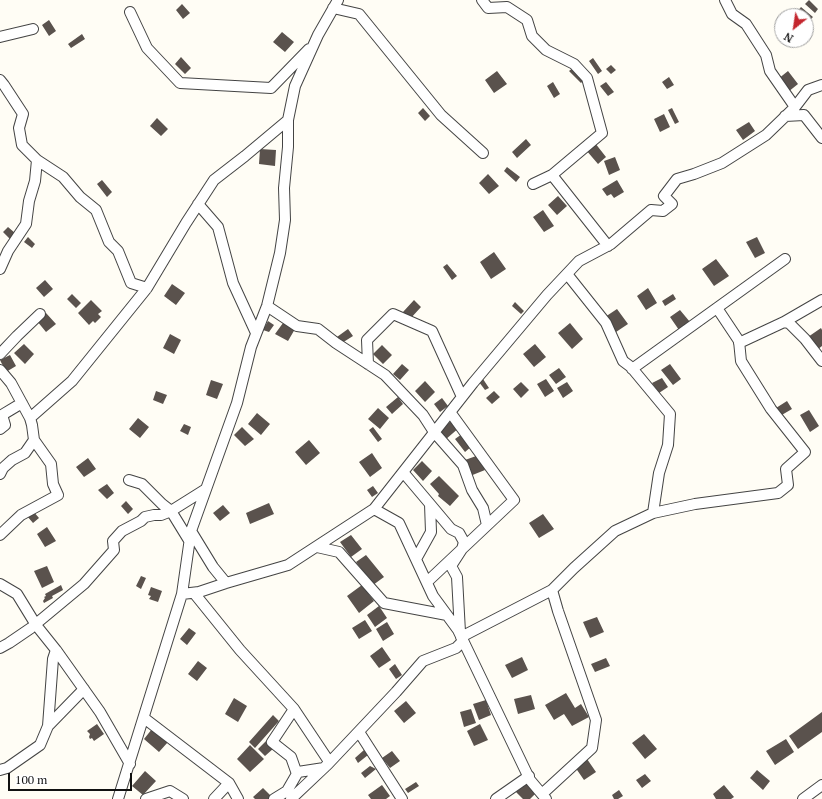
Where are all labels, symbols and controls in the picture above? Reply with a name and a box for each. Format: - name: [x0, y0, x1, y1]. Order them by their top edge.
- north arrow: [774, 8, 814, 48]
- text: N: [781, 29, 796, 46]
- scale bar: [10, 765, 134, 791]
- text: 100 m: [15, 772, 47, 787]

